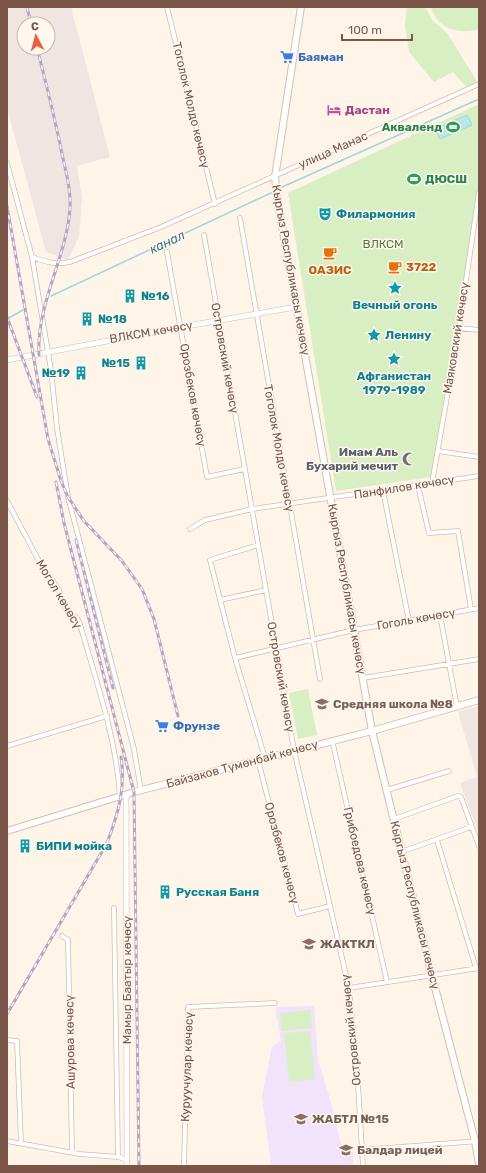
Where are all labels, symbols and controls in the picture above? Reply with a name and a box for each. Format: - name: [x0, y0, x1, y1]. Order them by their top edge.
- north arrow: [16, 16, 56, 56]
- scale bar: [342, 16, 412, 42]
- text: С: [30, 20, 40, 33]
- text: 100 m: [348, 23, 382, 37]
- street label: Тоголок Молдо көчөсү: [170, 41, 212, 170]
- supermarket icon: Баяман: [279, 49, 295, 65]
- place label: Баяман: [298, 50, 344, 64]
- hotel icon: Дастан: [326, 102, 342, 118]
- place label: Дастан: [345, 103, 390, 117]
- sports icon: Акваленд: [445, 119, 461, 135]
- place label: Акваленд: [382, 120, 442, 134]
- street label: улица Манас: [296, 128, 370, 171]
- sports icon: ДЮСШ: [406, 171, 422, 187]
- place label: ДЮСШ: [425, 172, 467, 186]
- street label: Кыргыз Республикасы көчөсү: [269, 184, 313, 357]
- theatre icon: Филармония: [317, 206, 333, 222]
- place label: Филармония: [336, 207, 416, 221]
- water label: канал: [147, 227, 188, 257]
- park label: ВЛКСМ: [362, 237, 404, 251]
- cafe icon: ОАЗИС: [322, 245, 338, 261]
- cafe icon: 3722: [387, 259, 403, 275]
- place label: 3722: [406, 260, 437, 274]
- place label: ОАЗИС: [309, 263, 352, 277]
- place icon: Вечный огонь: [387, 280, 403, 296]
- street label: Маяковский көчөсү: [440, 281, 472, 395]
- building icon: №16: [122, 288, 138, 304]
- place label: №16: [141, 289, 170, 303]
- place label: Вечный огонь: [352, 298, 438, 312]
- street label: Островский көчөсү: [208, 302, 242, 415]
- building icon: №18: [79, 311, 95, 327]
- place label: №18: [98, 312, 127, 326]
- street label: ВЛКСМ көчөсү: [108, 318, 194, 346]
- place icon: Ленину: [366, 327, 382, 343]
- place label: Ленину: [385, 328, 431, 342]
- street label: Орозбеков көчөсү: [177, 342, 209, 448]
- place icon: Афганистан 1979-1989: [386, 351, 402, 367]
- building icon: №15: [133, 355, 149, 371]
- place label: №15: [102, 356, 130, 370]
- building icon: №19: [73, 365, 89, 381]
- place label: №19: [42, 366, 70, 380]
- place label: Афганистан 1979-1989: [357, 369, 431, 397]
- street label: Тоголок Молдо көчөсү: [261, 383, 297, 513]
- place label: Имам Аль Бухарий мечит: [306, 445, 398, 473]
- mosque icon: Имам Аль Бухарий мечит: [401, 451, 417, 467]
- street label: Панфилов көчөсү: [353, 472, 456, 502]
- street label: Кыргыз Республикасы көчөсү: [325, 503, 369, 676]
- street label: Могол көчөсү: [33, 557, 85, 632]
- street label: Гоголь көчөсү: [376, 605, 457, 633]
- street label: Островский көчөсү: [264, 621, 298, 734]
- school or university icon: Средняя школа №8: [314, 696, 330, 712]
- place label: Средняя школа №8: [333, 697, 453, 711]
- supermarket icon: Фрунзе: [154, 718, 170, 734]
- place label: Фрунзе: [173, 719, 220, 733]
- street label: Байзаков Түмөнбай көчөсү: [165, 737, 320, 791]
- street label: Орозбеков көчөсү: [262, 801, 302, 906]
- street label: Грибоедова көчөсү: [341, 806, 379, 917]
- street label: Кыргыз Республикасы көчөсү: [387, 819, 443, 991]
- building icon: БИПИ мойка: [17, 838, 33, 854]
- place label: БИПИ мойка: [36, 839, 112, 853]
- building icon: Русская Баня: [157, 884, 173, 900]
- place label: Русская Баня: [176, 885, 259, 899]
- street label: Мамыр Баатыр көчөсү: [120, 915, 134, 1044]
- school or university icon: ЖАКТКЛ: [301, 936, 317, 952]
- place label: ЖАКТКЛ: [320, 937, 375, 951]
- street label: Островский көчөсү: [338, 973, 364, 1086]
- street label: Ашурова көчөсү: [62, 994, 78, 1089]
- street label: Куруучулар көчөсү: [178, 1011, 196, 1122]
- school or university icon: ЖАБТЛ №15: [293, 1111, 309, 1127]
- place label: ЖАБТЛ №15: [312, 1112, 389, 1126]
- school or university icon: Балдар лицей: [338, 1142, 354, 1158]
- place label: Балдар лицей: [357, 1143, 443, 1157]

